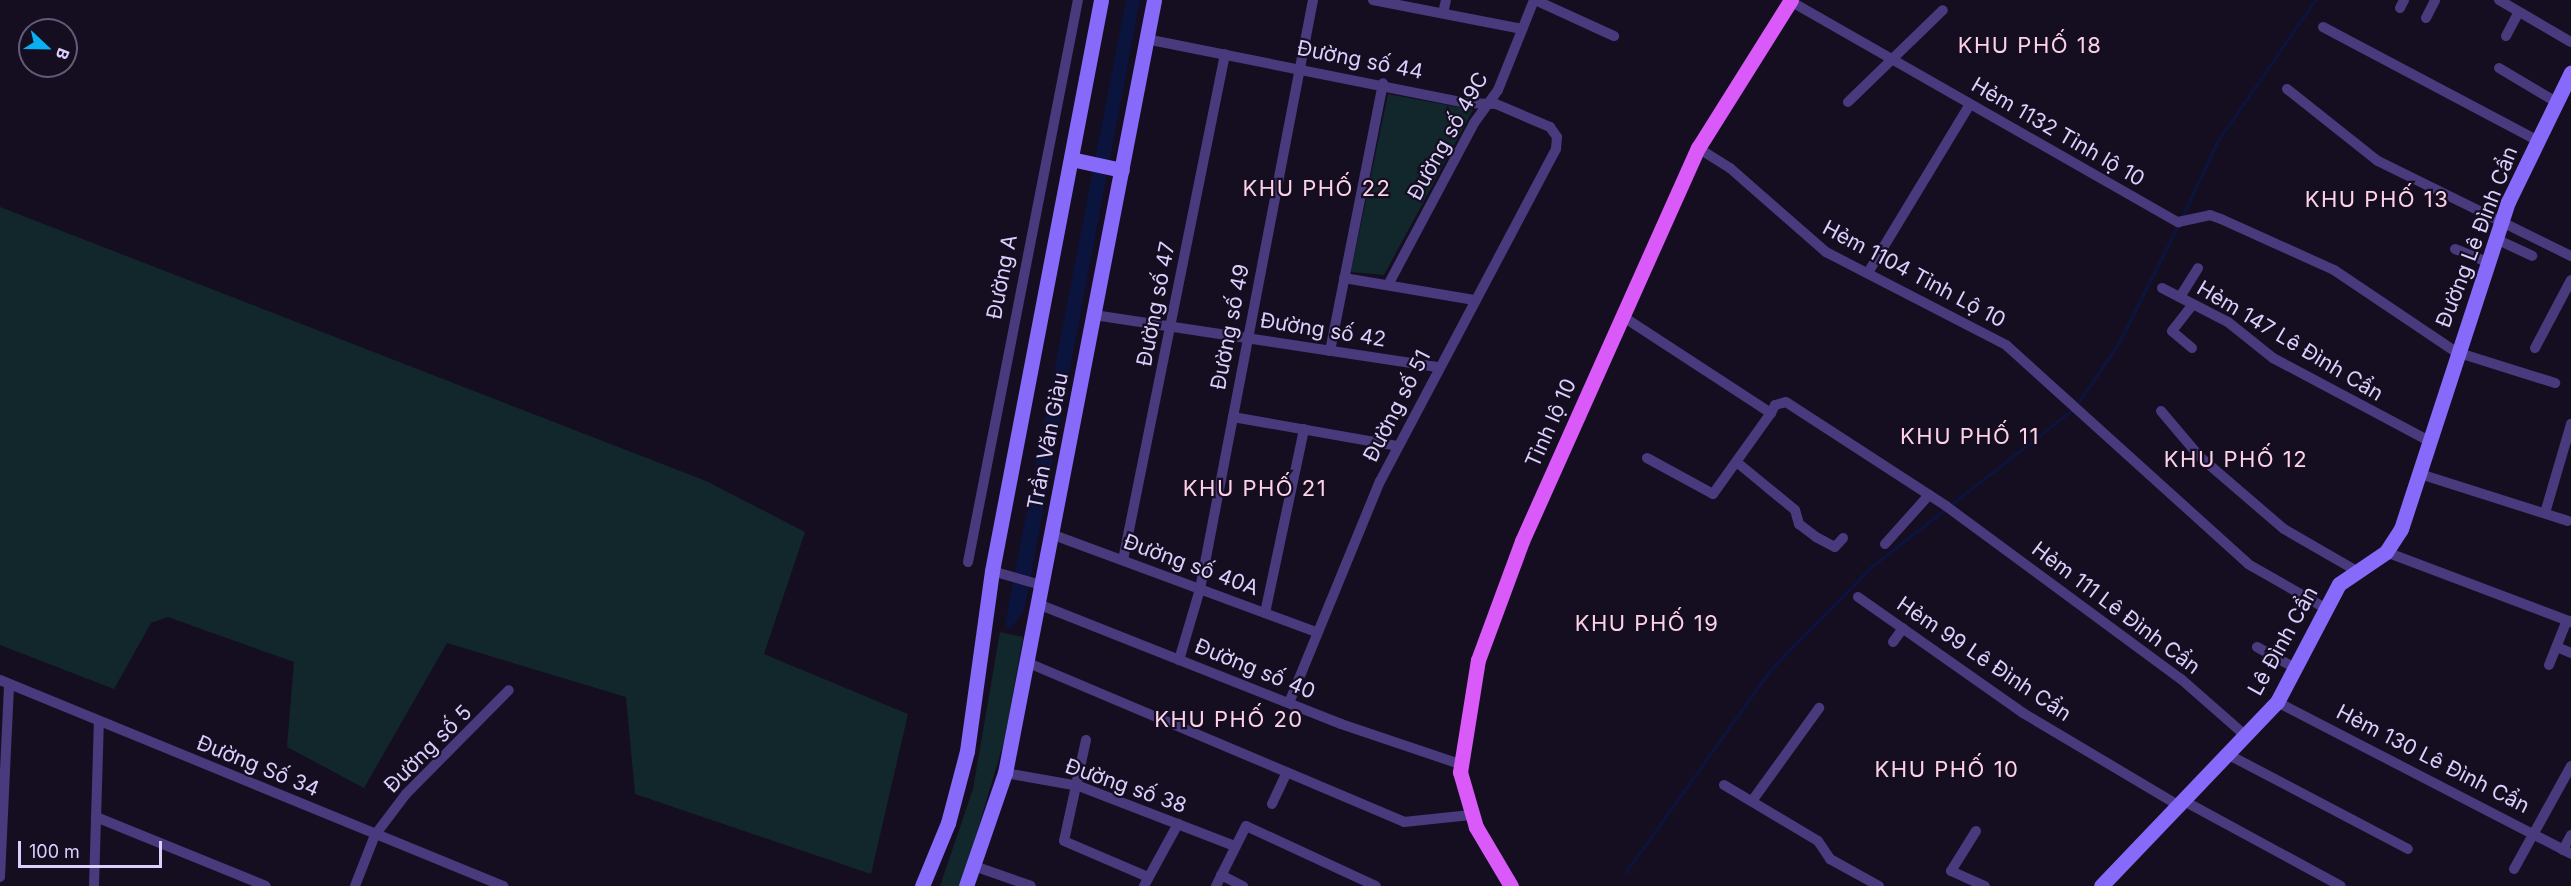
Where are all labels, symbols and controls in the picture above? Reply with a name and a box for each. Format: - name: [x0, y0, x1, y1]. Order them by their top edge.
- north arrow: [18, 18, 78, 78]
- district label: KHU PHỐ 18: [1958, 33, 2102, 59]
- street label: Đường số 44: [1295, 35, 1425, 85]
- text: B: [52, 45, 74, 63]
- street label: Đường số 49C: [1402, 67, 1494, 205]
- street label: Hẻm 1132 Tỉnh lộ 10: [1967, 72, 2149, 192]
- street label: Đường Lê Đình Cẩn: [2431, 143, 2523, 331]
- district label: KHU PHỐ 22: [1243, 176, 1391, 202]
- district label: KHU PHỐ 13: [2305, 187, 2449, 213]
- street label: Hẻm 1104 Tỉnh Lộ 10: [1818, 215, 2010, 333]
- street label: Đường A: [981, 233, 1023, 321]
- street label: Đường số 47: [1132, 240, 1180, 368]
- street label: Đường số 49: [1205, 262, 1255, 392]
- street label: Hẻm 147 Lê Đình Cẩn: [2192, 275, 2388, 407]
- street label: Đường số 42: [1258, 308, 1388, 352]
- street label: Đường số 51: [1358, 346, 1436, 466]
- street label: Trần Văn Giàu: [1022, 370, 1074, 512]
- street label: Tỉnh lộ 10: [1520, 375, 1582, 471]
- district label: KHU PHỐ 11: [1900, 424, 2040, 450]
- district label: KHU PHỐ 12: [2164, 447, 2308, 473]
- district label: KHU PHỐ 21: [1183, 476, 1327, 502]
- street label: Đường số 40A: [1120, 529, 1262, 601]
- street label: Hẻm 111 Lê Đình Cẩn: [2027, 536, 2205, 680]
- street label: Lê Đình Cẩn: [2243, 582, 2323, 700]
- street label: Hẻm 99 Lê Đình Cẩn: [1892, 591, 2076, 727]
- district label: KHU PHỐ 19: [1575, 611, 1719, 637]
- street label: Đường số 40: [1191, 633, 1319, 705]
- street label: Hẻm 130 Lê Đình Cẩn: [2332, 699, 2534, 819]
- street label: Đường số 5: [379, 700, 477, 798]
- district label: KHU PHỐ 20: [1154, 707, 1304, 733]
- street label: Đường Số 34: [193, 730, 323, 802]
- street label: Đường số 38: [1062, 753, 1190, 819]
- district label: KHU PHỐ 10: [1875, 757, 2019, 783]
- scale bar: [21, 829, 165, 867]
- text: 100 m: [29, 841, 80, 862]

